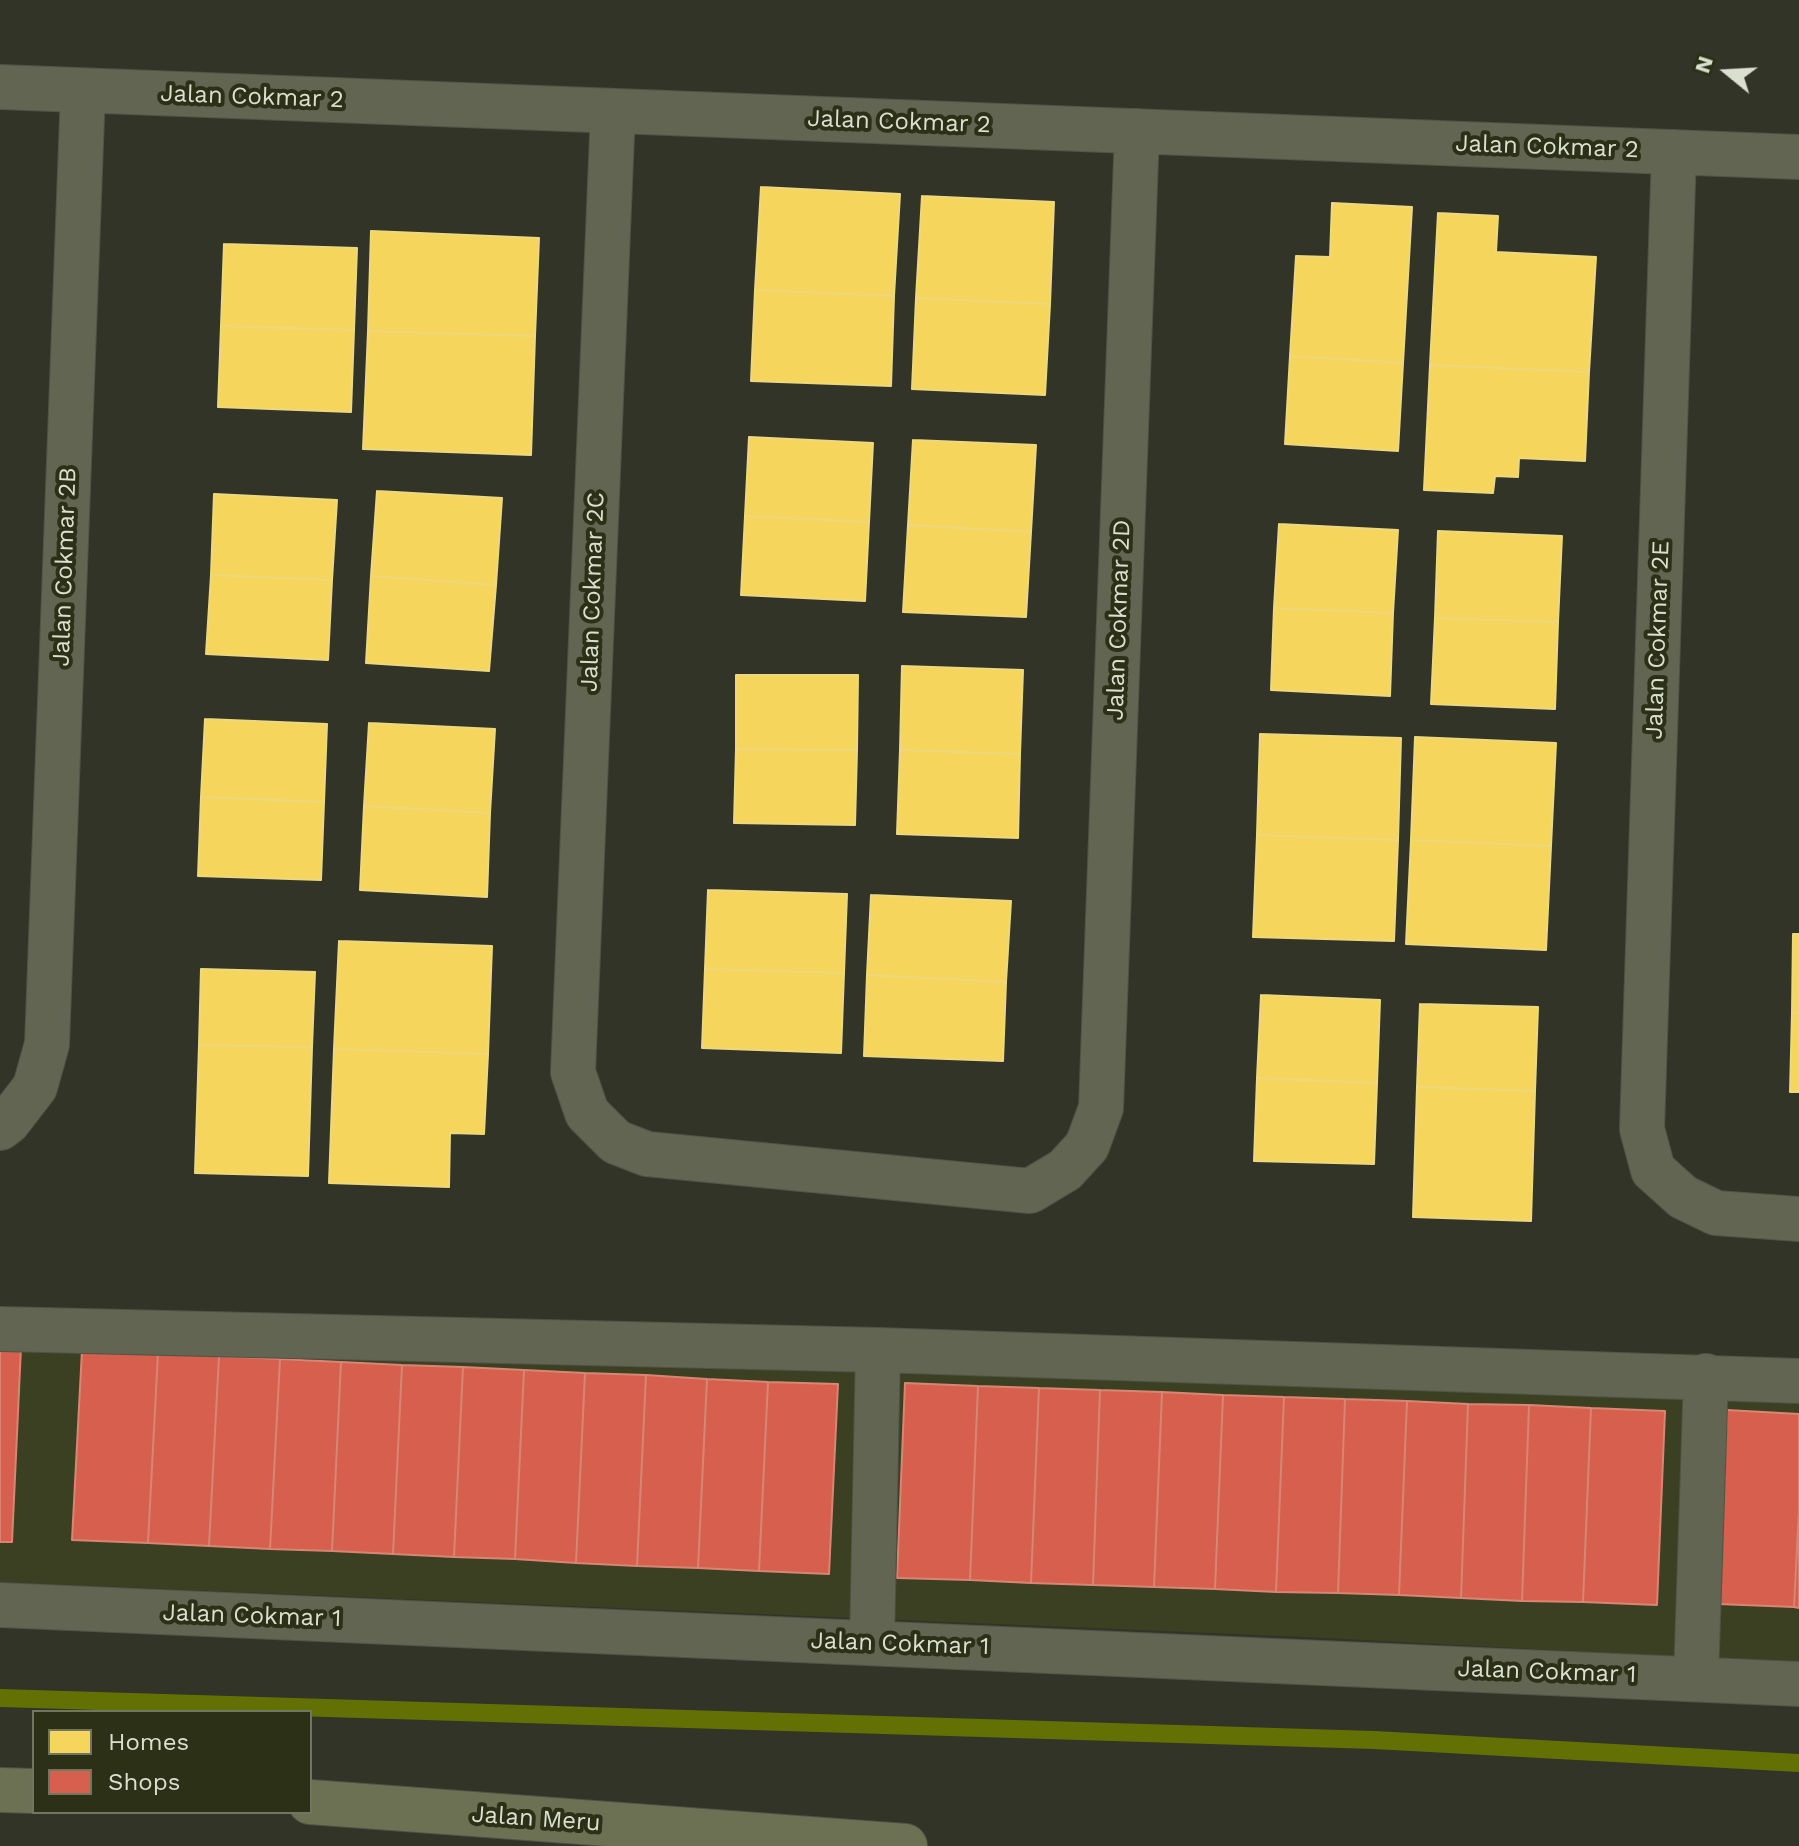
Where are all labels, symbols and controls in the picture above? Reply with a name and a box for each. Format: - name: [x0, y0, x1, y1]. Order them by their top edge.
- north arrow: [1687, 32, 1767, 112]
- text: N: [1689, 53, 1718, 76]
- street label: Jalan Cokmar 2: [160, 79, 344, 115]
- street label: Jalan Cokmar 2: [807, 104, 991, 140]
- street label: Jalan Cokmar 2: [1455, 129, 1639, 165]
- street label: Jalan Cokmar 2B: [47, 467, 83, 667]
- street label: Jalan Cokmar 2C: [575, 492, 611, 692]
- street label: Jalan Cokmar 2D: [1101, 519, 1137, 721]
- street label: Jalan Cokmar 2E: [1640, 540, 1676, 740]
- street label: Jalan Cokmar 1: [162, 1598, 342, 1634]
- street label: Jalan Cokmar 1: [810, 1626, 990, 1662]
- street label: Jalan Cokmar 1: [1457, 1654, 1637, 1690]
- legend: [32, 1710, 312, 1814]
- text: Homes: [108, 1728, 189, 1756]
- text: Shops: [108, 1768, 180, 1796]
- street label: Jalan Meru: [470, 1800, 602, 1838]

